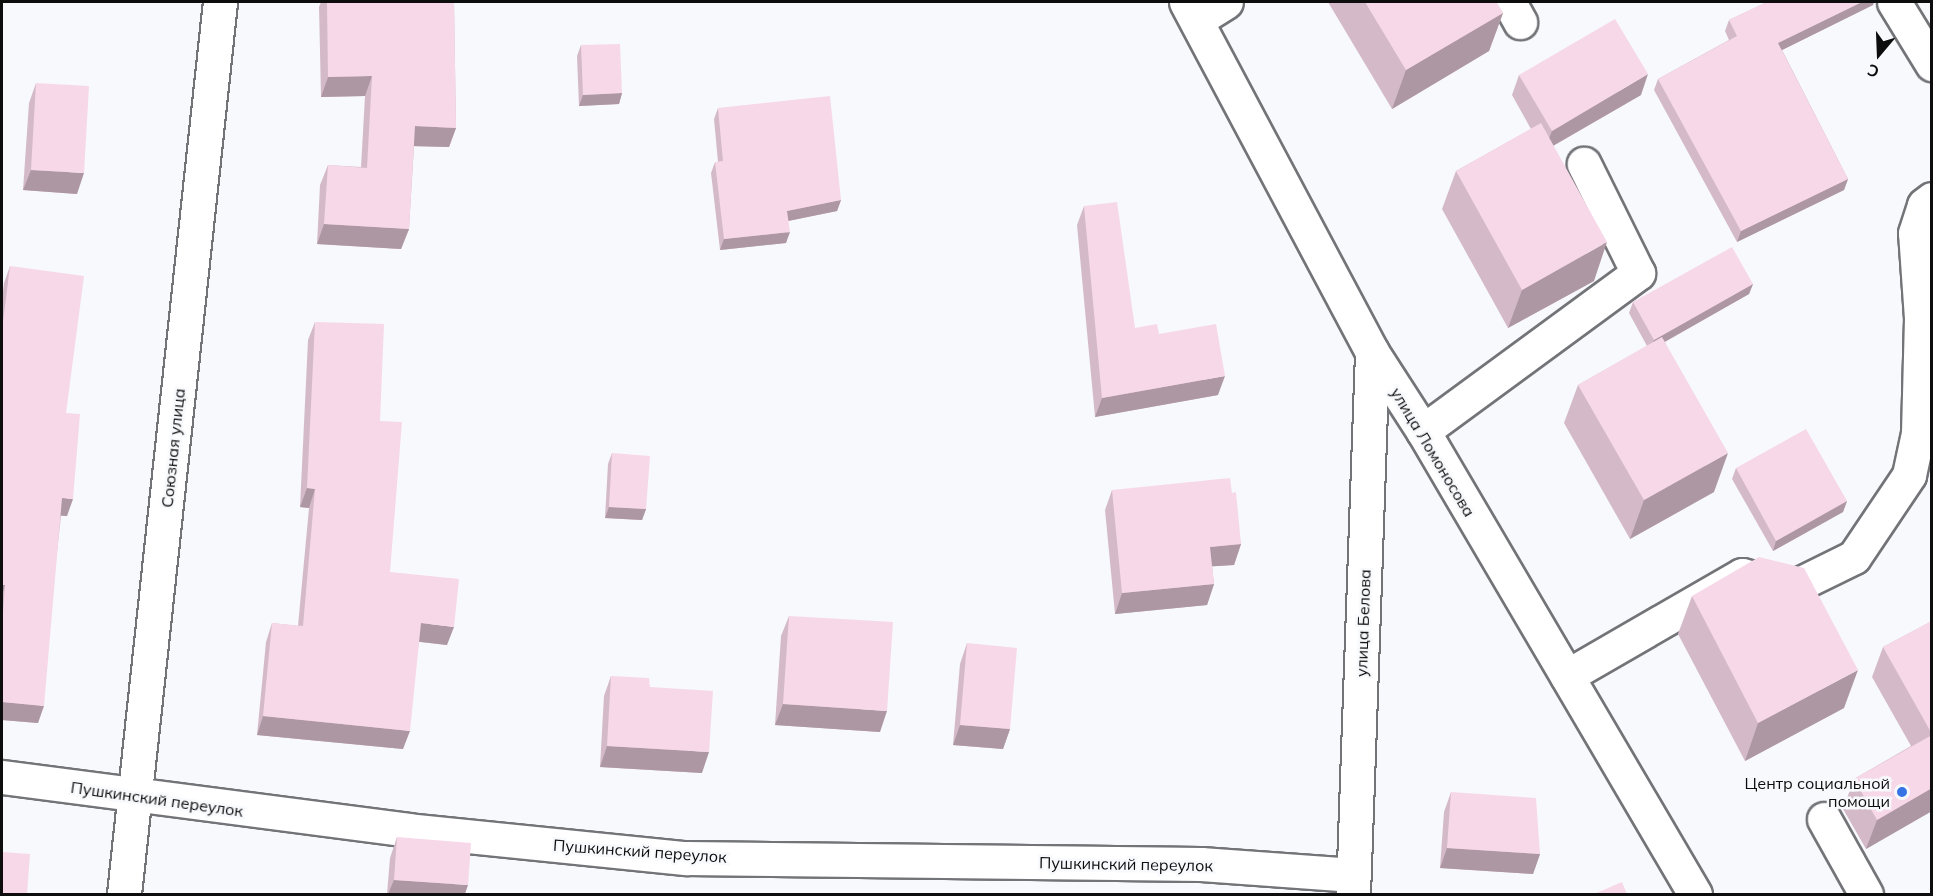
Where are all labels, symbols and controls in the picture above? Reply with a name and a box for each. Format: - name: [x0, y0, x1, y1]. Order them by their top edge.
- north arrow: [1849, 24, 1909, 84]
- text: С: [1865, 60, 1882, 82]
- street label: улица Ломоносова: [1387, 384, 1479, 520]
- street label: Союзная улица: [157, 387, 189, 509]
- street label: улица Белова: [1352, 569, 1374, 677]
- place label: Центр социальной помощи: [1744, 773, 1890, 811]
- street label: Пушкинский переулок: [70, 777, 244, 821]
- marker: Центр социальной помощи: [1895, 785, 1909, 799]
- street label: Пушкинский переулок: [553, 835, 727, 867]
- street label: Пушкинский переулок: [1039, 853, 1213, 875]

